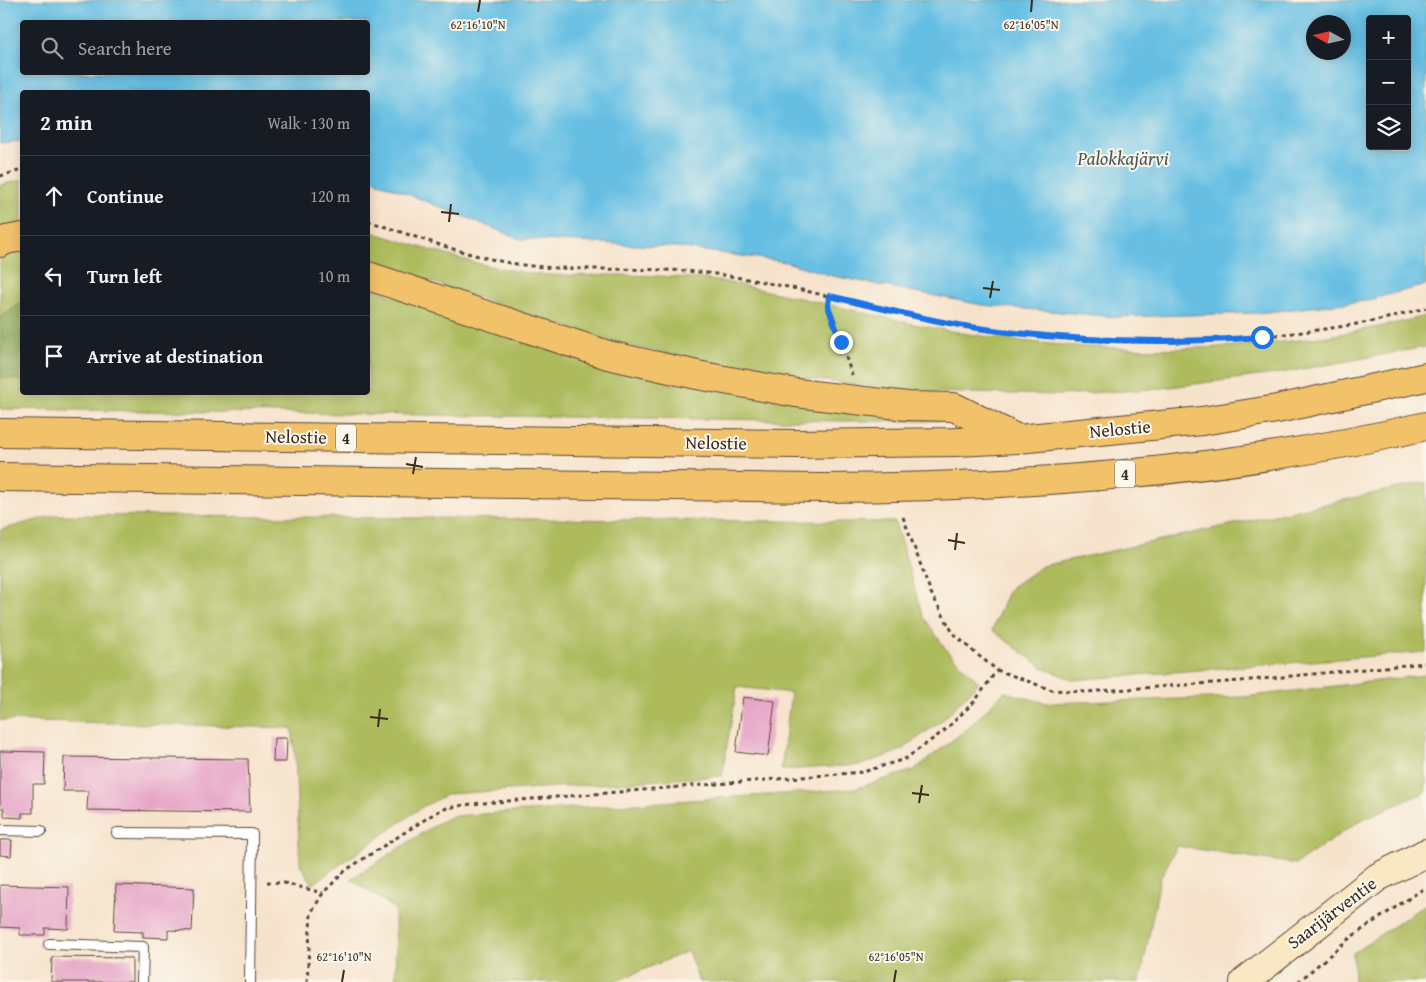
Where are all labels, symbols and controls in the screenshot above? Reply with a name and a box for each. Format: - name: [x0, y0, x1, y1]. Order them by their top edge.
- north arrow: [1306, 15, 1351, 60]
- map controls: [1366, 15, 1411, 150]
- button: +: [1366, 15, 1411, 60]
- text: 62°16'10"N: [450, 16, 506, 33]
- text: 62°16'05"N: [1003, 16, 1059, 33]
- search box: [20, 20, 370, 75]
- icon: search: [38, 34, 66, 62]
- text: Search here: [78, 34, 172, 62]
- button: −: [1366, 60, 1411, 105]
- button: layers: [1366, 105, 1411, 150]
- text: 2 min: [40, 107, 92, 138]
- text: Walk · 130 m: [267, 111, 350, 135]
- water label: Palokkajärvi: [1076, 144, 1169, 172]
- icon: ahead: [40, 182, 68, 210]
- text: Continue: [87, 182, 164, 210]
- text: 120 m: [310, 184, 350, 208]
- icon: left: [40, 262, 68, 290]
- text: Turn left: [87, 262, 162, 290]
- text: 10 m: [318, 264, 350, 288]
- route start: [1251, 326, 1274, 349]
- route end: [830, 331, 853, 354]
- icon: arrive: [40, 342, 68, 370]
- text: Arrive at destination: [87, 342, 263, 370]
- street label: Nelostie: [1088, 412, 1152, 445]
- street label: Nelostie: [265, 422, 327, 451]
- road number: 4: [336, 424, 356, 452]
- street label: Nelostie: [685, 428, 747, 457]
- road number: 4: [1115, 460, 1135, 488]
- street label: Saarijärventie: [1281, 870, 1382, 955]
- text: 62°16'10"N: [316, 948, 372, 965]
- text: 62°16'05"N: [868, 948, 924, 965]

